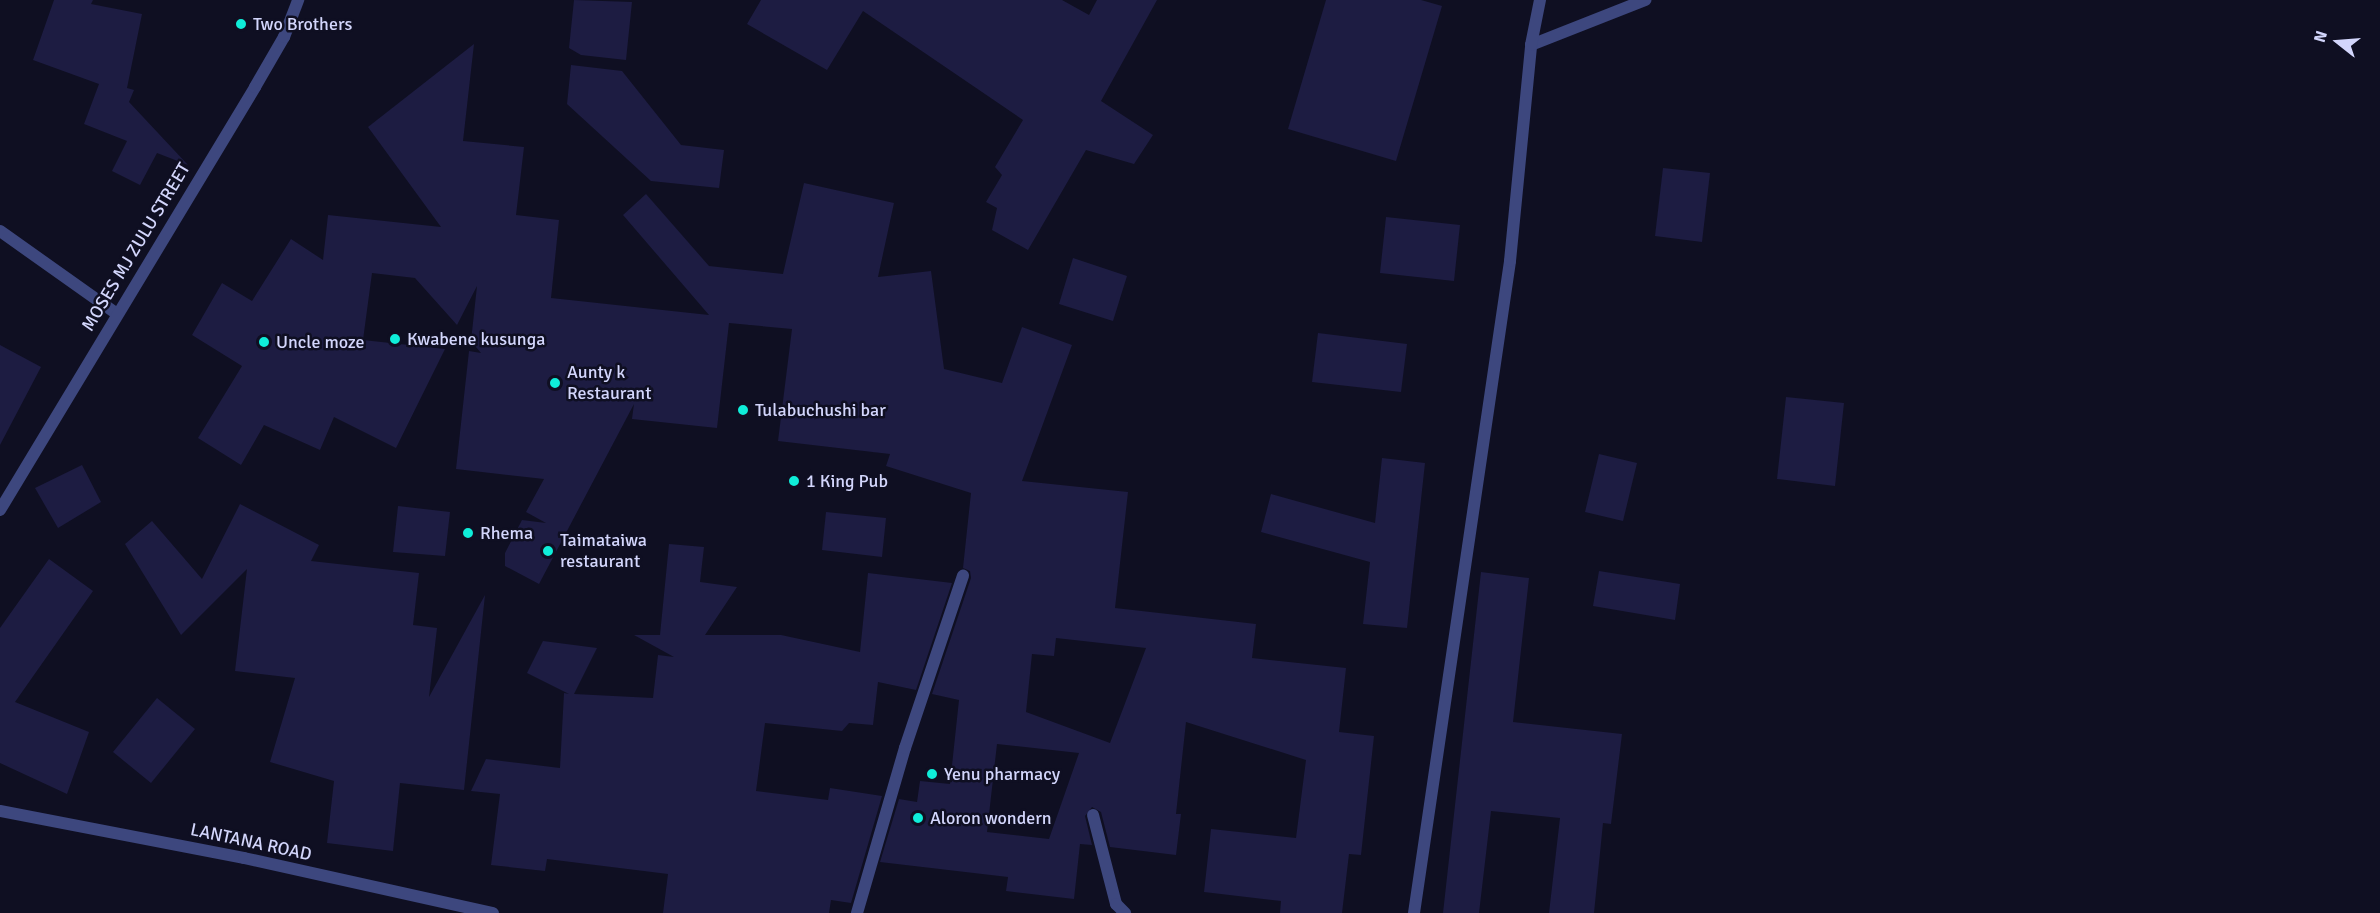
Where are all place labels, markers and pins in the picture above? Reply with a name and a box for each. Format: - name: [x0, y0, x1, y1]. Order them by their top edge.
- place label: Two Brothers: [253, 13, 352, 35]
- marker: Two Brothers: [234, 17, 248, 31]
- place label: Kwabene kusunga: [407, 328, 545, 350]
- place label: Uncle moze: [276, 331, 365, 353]
- marker: Kwabene kusunga: [388, 332, 402, 346]
- marker: Uncle moze: [257, 335, 271, 349]
- place label: Aunty k Restaurant: [567, 362, 651, 404]
- marker: Aunty k Restaurant: [548, 376, 562, 390]
- place label: Tulabuchushi bar: [755, 399, 886, 421]
- marker: Tulabuchushi bar: [736, 403, 750, 417]
- place label: 1 King Pub: [806, 470, 888, 492]
- marker: 1 King Pub: [787, 474, 801, 488]
- place label: Rhema: [480, 522, 533, 544]
- marker: Rhema: [461, 526, 475, 540]
- place label: Taimataiwa restaurant: [560, 530, 647, 572]
- marker: Taimataiwa restaurant: [541, 544, 555, 558]
- place label: Yenu pharmacy: [944, 763, 1060, 785]
- marker: Yenu pharmacy: [925, 767, 939, 781]
- place label: Aloron wondern: [930, 807, 1052, 829]
- marker: Aloron wondern: [911, 811, 925, 825]

